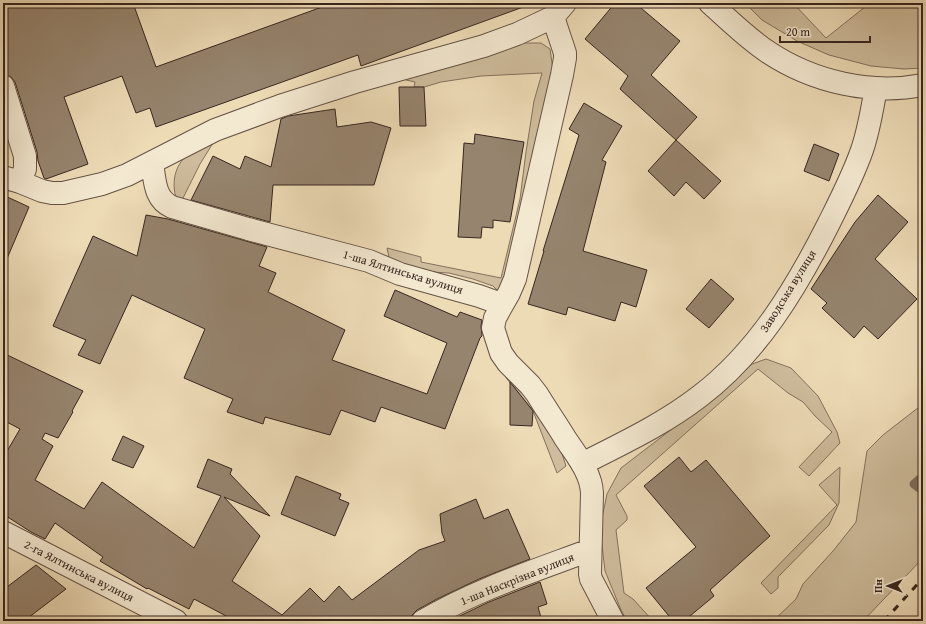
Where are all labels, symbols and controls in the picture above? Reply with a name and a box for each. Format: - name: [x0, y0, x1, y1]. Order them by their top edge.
- scale bar: [780, 18, 870, 44]
- text: 20 m: [786, 23, 810, 40]
- street label: 1-ша Ялтинська вулиця: [341, 245, 465, 298]
- street label: Заводська вулиця: [755, 246, 820, 335]
- street label: 2-га Ялтинська вулиця: [21, 535, 137, 606]
- street label: 1-ша Наскрізна вулиця: [457, 548, 576, 609]
- north arrow: [868, 566, 908, 606]
- text: Пн: [870, 579, 886, 593]

